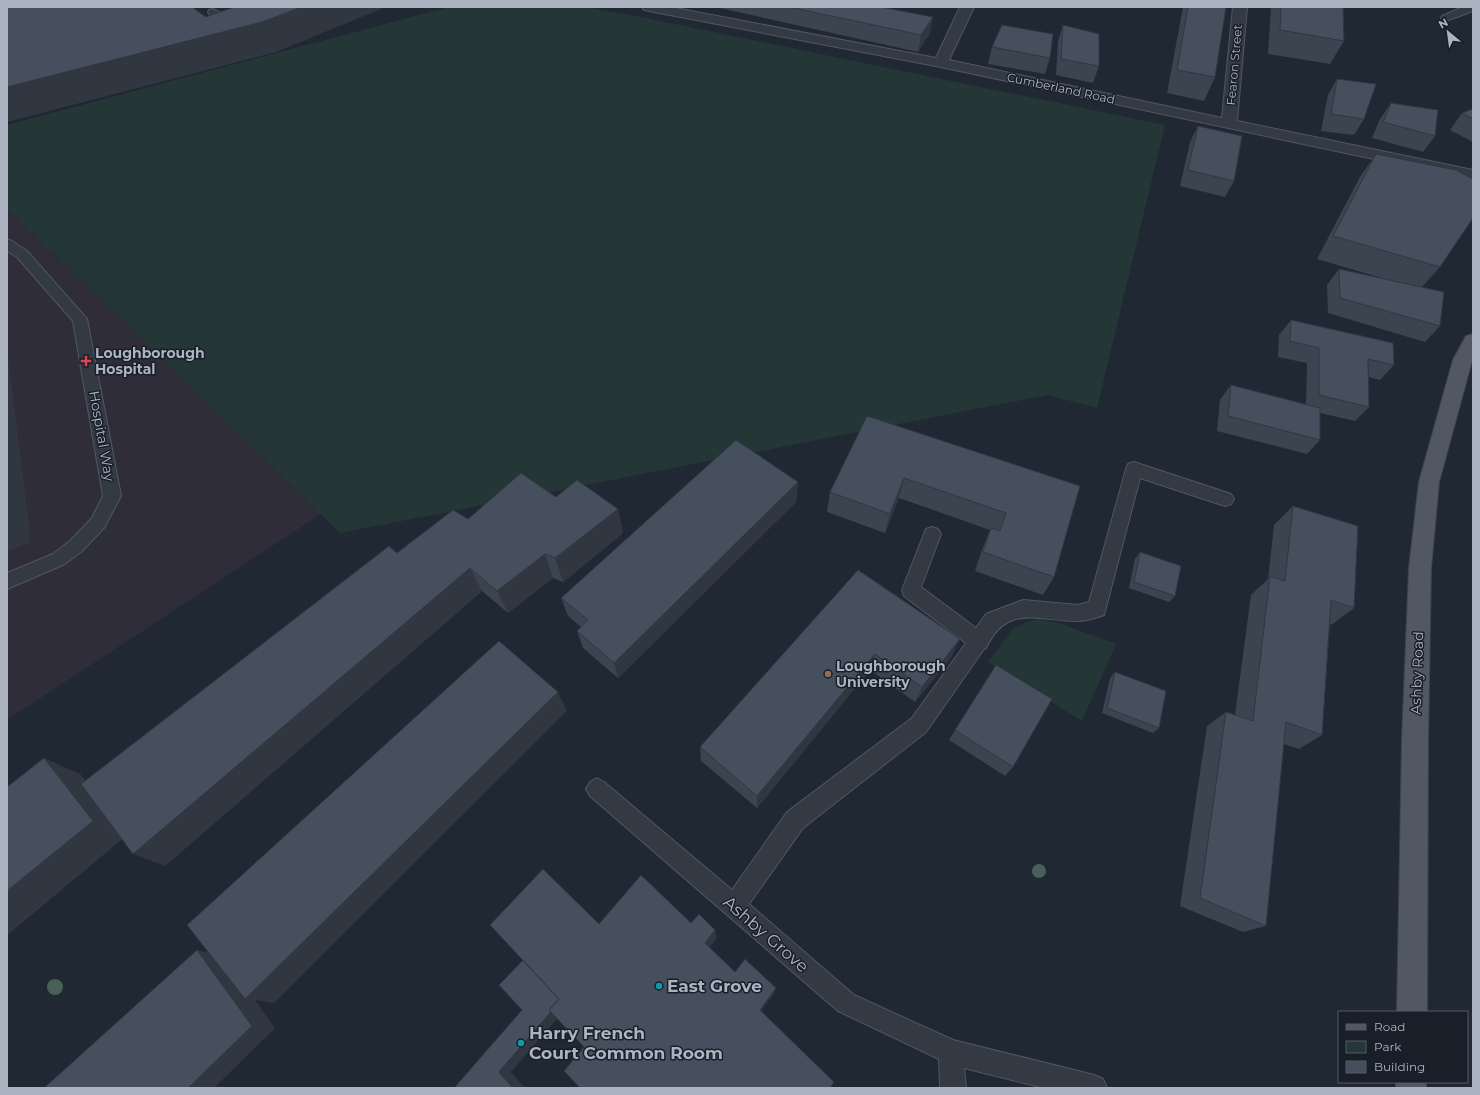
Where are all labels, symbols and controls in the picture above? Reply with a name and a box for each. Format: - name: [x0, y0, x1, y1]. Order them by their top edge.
- north arrow: [1428, 12, 1468, 52]
- text: N: [1436, 15, 1450, 32]
- street label: Fearon Street: [1223, 24, 1245, 106]
- street label: Cumberland Road: [1006, 69, 1116, 107]
- place label: Loughborough Hospital: [95, 344, 205, 378]
- marker: Loughborough Hospital: [80, 355, 92, 367]
- street label: Hospital Way: [85, 389, 119, 483]
- street label: Ashby Road: [1407, 631, 1427, 715]
- place label: Loughborough University: [836, 657, 946, 691]
- marker: Loughborough University: [823, 669, 833, 679]
- street label: Ashby Grove: [719, 892, 813, 976]
- place label: East Grove: [667, 976, 762, 996]
- marker: East Grove: [654, 981, 664, 991]
- legend: [1338, 1011, 1468, 1083]
- text: Road: [1374, 1019, 1405, 1034]
- place label: Harry French Court Common Room: [529, 1023, 723, 1063]
- marker: Harry French Court Common Room: [516, 1038, 526, 1048]
- text: Park: [1374, 1039, 1402, 1054]
- text: Building: [1374, 1059, 1425, 1074]

